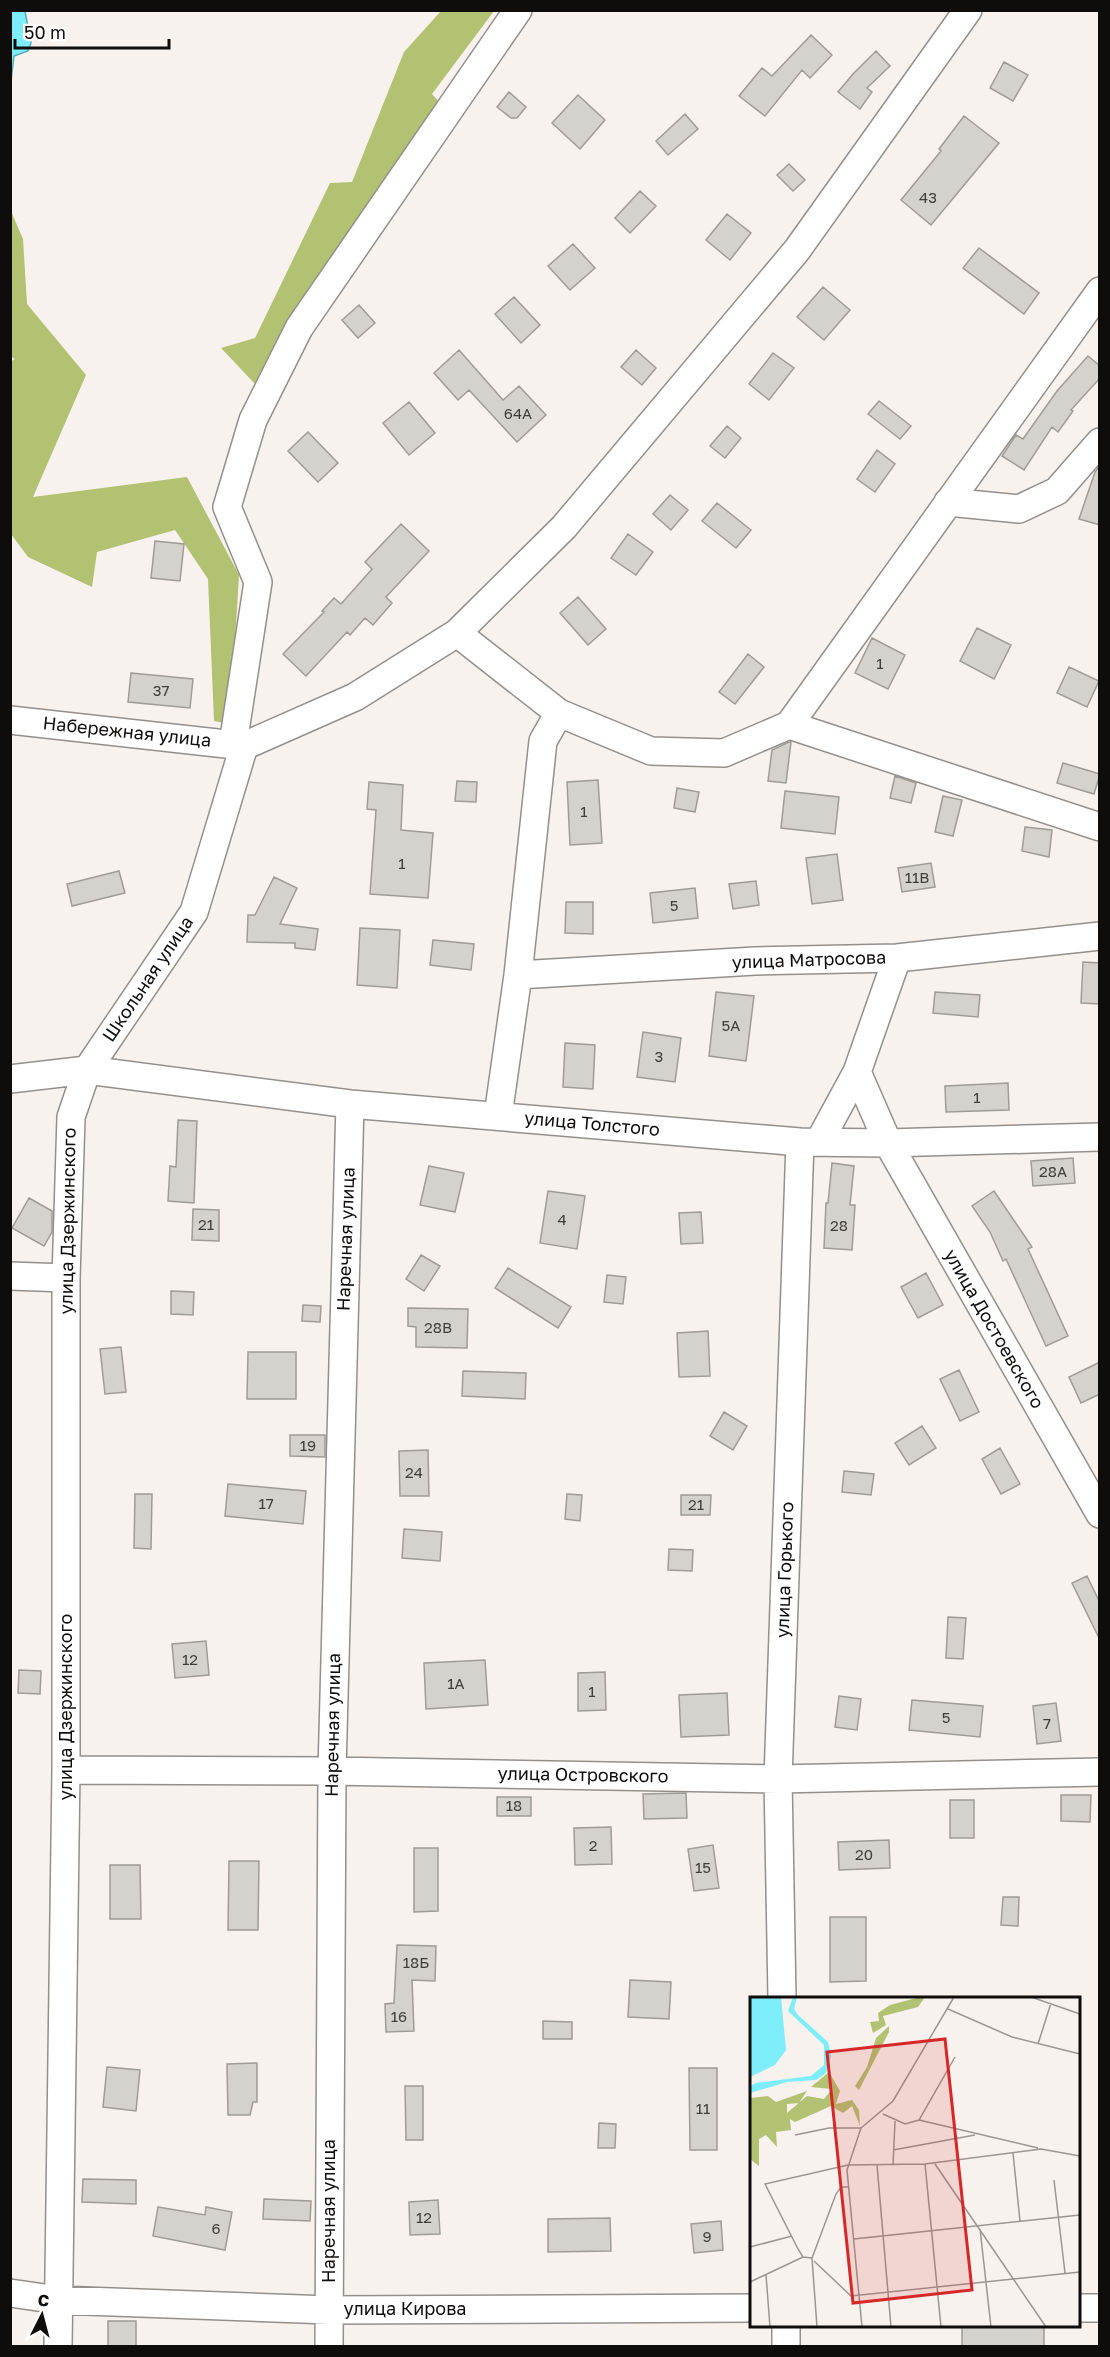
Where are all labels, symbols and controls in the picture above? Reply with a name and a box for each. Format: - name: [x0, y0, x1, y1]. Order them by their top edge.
- scale bar: [15, 12, 170, 50]
- text: 50 m: [24, 21, 66, 43]
- house number: 43: [919, 188, 937, 206]
- house number: 64А: [504, 404, 532, 422]
- house number: 1: [876, 654, 884, 672]
- house number: 37: [153, 681, 169, 699]
- street label: Набережная улица: [42, 711, 212, 751]
- house number: 1: [580, 802, 588, 820]
- house number: 1: [398, 854, 406, 872]
- house number: 11В: [905, 868, 929, 886]
- house number: 5: [670, 896, 678, 914]
- street label: Школьная улица: [97, 911, 197, 1045]
- street label: улица Матросова: [731, 945, 886, 973]
- house number: 5А: [722, 1016, 740, 1034]
- house number: 3: [655, 1047, 663, 1065]
- house number: 1: [973, 1088, 981, 1106]
- street label: улица Толстого: [523, 1106, 661, 1140]
- street label: улица Дзержинского: [54, 1127, 80, 1314]
- house number: 28А: [1039, 1162, 1067, 1180]
- street label: Наречная улица: [331, 1167, 359, 1311]
- house number: 4: [557, 1210, 567, 1228]
- house number: 21: [198, 1215, 214, 1233]
- house number: 28: [830, 1216, 848, 1234]
- street label: улица Достоевского: [940, 1245, 1049, 1412]
- house number: 28В: [424, 1318, 452, 1336]
- house number: 19: [300, 1436, 316, 1454]
- house number: 24: [405, 1463, 423, 1481]
- house number: 17: [258, 1494, 274, 1512]
- house number: 21: [688, 1495, 704, 1513]
- street label: улица Горького: [771, 1501, 797, 1638]
- street label: улица Дзержинского: [54, 1614, 76, 1800]
- house number: 12: [182, 1650, 198, 1668]
- street label: Наречная улица: [320, 1653, 344, 1797]
- house number: 1А: [447, 1674, 465, 1692]
- house number: 1: [588, 1682, 596, 1700]
- house number: 5: [942, 1708, 950, 1726]
- house number: 7: [1043, 1714, 1051, 1732]
- street label: улица Островского: [497, 1762, 669, 1786]
- house number: 18: [506, 1796, 522, 1814]
- house number: 2: [589, 1836, 597, 1854]
- house number: 20: [855, 1845, 873, 1863]
- house number: 15: [695, 1858, 711, 1876]
- house number: 18Б: [403, 1953, 429, 1971]
- inset map: [750, 1997, 1080, 2327]
- house number: 16: [391, 2007, 407, 2025]
- house number: 11: [696, 2099, 710, 2117]
- street label: Наречная улица: [317, 2139, 339, 2283]
- house number: 12: [416, 2208, 432, 2226]
- house number: 6: [211, 2219, 221, 2237]
- house number: 9: [702, 2227, 712, 2245]
- north arrow: [12, 2285, 72, 2345]
- text: С: [37, 2290, 50, 2311]
- street label: улица Кирова: [343, 2297, 467, 2319]

